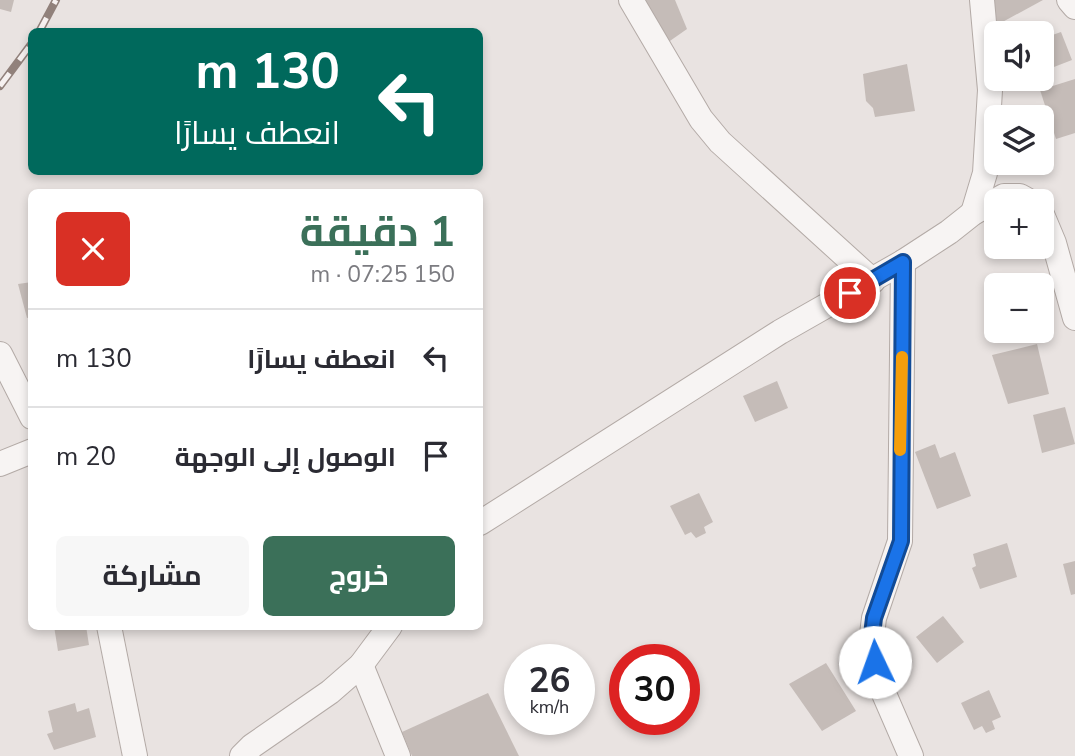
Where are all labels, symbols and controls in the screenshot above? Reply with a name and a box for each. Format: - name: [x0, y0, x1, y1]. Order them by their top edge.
- map controls: [984, 21, 1054, 343]
- button: sound: [984, 21, 1054, 91]
- text: 130 m: [196, 38, 340, 105]
- icon: left: [364, 56, 455, 147]
- button: layers: [984, 105, 1054, 175]
- text: انعطف يسارًا: [174, 112, 340, 155]
- button: +: [984, 189, 1054, 259]
- text: 1 دقيقة: [300, 204, 455, 261]
- button: close: [56, 212, 130, 286]
- text: 150 m · 07:25: [310, 259, 455, 290]
- pin: [820, 263, 880, 323]
- button: −: [984, 273, 1054, 343]
- icon: arrive: [831, 274, 869, 312]
- icon: left: [417, 339, 455, 377]
- text: 130 m: [56, 341, 132, 376]
- text: انعطف يسارًا: [247, 342, 396, 377]
- icon: arrive: [417, 437, 455, 475]
- text: 20 m: [56, 439, 116, 474]
- text: الوصول إلى الوجهة: [175, 440, 396, 475]
- button: مشاركة: [56, 536, 249, 616]
- button: خروج: [263, 536, 455, 616]
- position arrow: [838, 625, 912, 699]
- speed limit sign: 30: [609, 644, 700, 735]
- text: 26: [528, 657, 571, 704]
- text: km/h: [530, 695, 569, 719]

